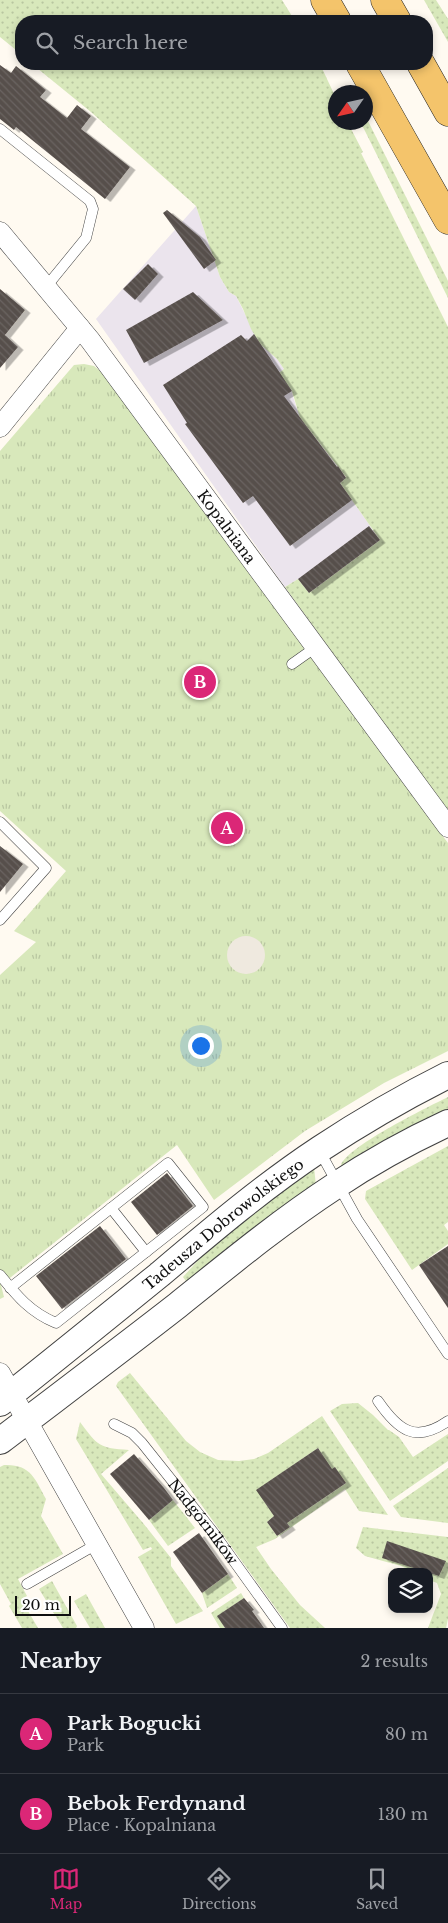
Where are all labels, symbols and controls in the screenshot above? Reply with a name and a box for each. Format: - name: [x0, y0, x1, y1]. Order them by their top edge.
- search box: [15, 15, 433, 70]
- icon: search: [33, 29, 61, 57]
- text: Search here: [73, 31, 188, 54]
- north arrow: [328, 85, 373, 130]
- street label: Kopalniana: [194, 486, 261, 568]
- pin: B: [184, 663, 216, 701]
- pin: A: [211, 809, 243, 847]
- your location: [188, 1033, 214, 1059]
- street label: Tadeusza Dobrowolskiego: [139, 1154, 307, 1294]
- street label: Nadgórników: [164, 1474, 243, 1568]
- map controls: [388, 1568, 433, 1613]
- button: layers: [388, 1568, 433, 1613]
- scale bar: [15, 1593, 71, 1616]
- text: 20 m: [22, 1596, 60, 1614]
- text: Nearby: [20, 1648, 101, 1674]
- text: 2 results: [360, 1651, 428, 1671]
- text: Park Bogucki: [67, 1712, 201, 1735]
- text: A: [30, 1724, 42, 1744]
- text: 80 m: [385, 1724, 428, 1744]
- text: Park: [67, 1735, 104, 1755]
- text: Bebok Ferdynand: [67, 1792, 246, 1815]
- text: B: [30, 1804, 42, 1824]
- text: 130 m: [378, 1804, 428, 1824]
- text: Place · Kopalniana: [67, 1815, 216, 1835]
- tab: Map: [50, 1865, 82, 1913]
- tab: Directions: [182, 1865, 256, 1913]
- tab: Saved: [356, 1865, 398, 1913]

